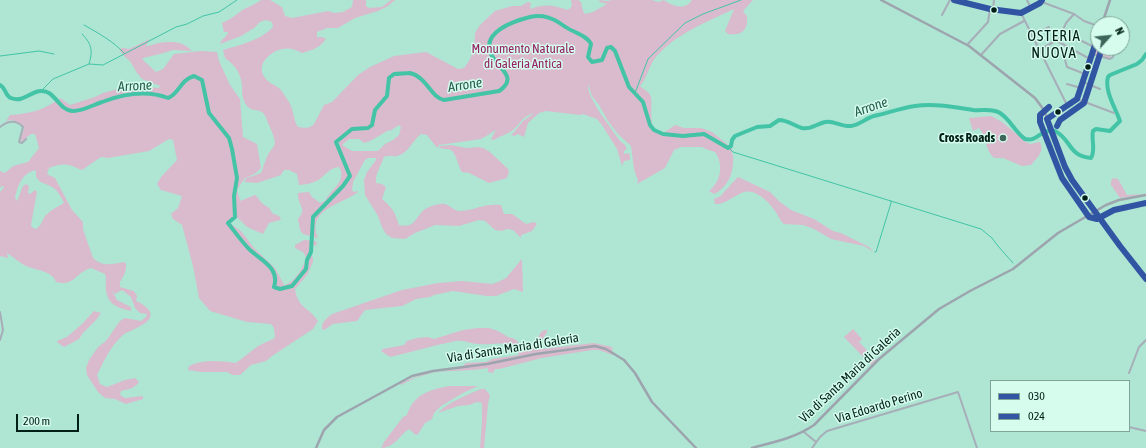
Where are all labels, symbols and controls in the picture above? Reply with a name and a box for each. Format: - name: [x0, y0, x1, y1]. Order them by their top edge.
- unlabelled marker: [989, 5, 999, 15]
- north arrow: [1090, 16, 1130, 56]
- text: N: [1113, 25, 1127, 37]
- district label: OSTERIA NUOVA: [1027, 27, 1081, 62]
- park label: Monumento Naturale di Galeria Antica: [471, 41, 575, 72]
- unlabelled marker: [1083, 62, 1093, 72]
- water label: Arrone: [447, 74, 483, 96]
- water label: Arrone: [117, 77, 153, 95]
- water label: Arrone: [852, 93, 890, 121]
- unlabelled marker: [1053, 107, 1063, 117]
- place label: Cross Roads: [939, 130, 995, 146]
- marker: Cross Roads: [998, 133, 1008, 143]
- unlabelled marker: [1080, 193, 1090, 203]
- street label: Via di Santa Maria di Galeria: [796, 324, 904, 426]
- street label: Via di Santa Maria di Galeria: [446, 330, 580, 366]
- legend: [990, 380, 1130, 432]
- street label: Via Edoardo Perino: [834, 385, 924, 427]
- text: 030: [1028, 389, 1045, 403]
- scale bar: [18, 406, 81, 432]
- text: 024: [1028, 409, 1045, 423]
- text: 200 m: [23, 414, 50, 428]

